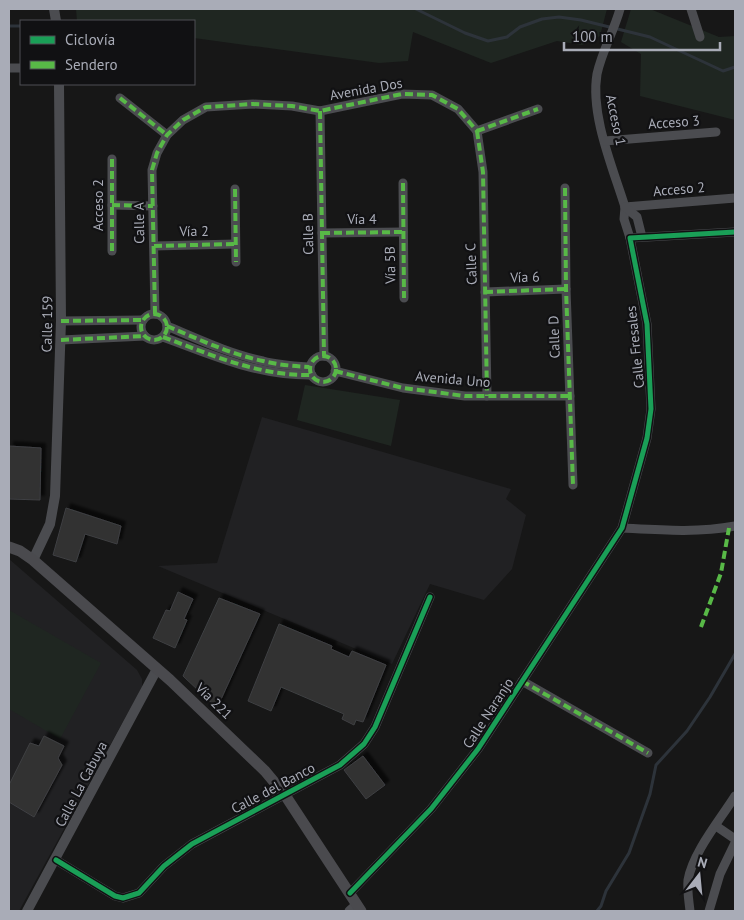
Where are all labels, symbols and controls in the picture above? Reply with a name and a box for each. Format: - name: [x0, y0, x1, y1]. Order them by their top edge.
- legend: [20, 20, 195, 85]
- scale bar: [564, 20, 720, 52]
- text: 100 m: [572, 27, 613, 46]
- text: Ciclovía: [65, 30, 115, 49]
- text: Sendero: [65, 55, 118, 74]
- street label: Avenida Dos: [328, 74, 404, 104]
- street label: Acceso 1: [602, 93, 630, 147]
- street label: Acceso 3: [647, 111, 701, 133]
- street label: Acceso 2: [652, 178, 706, 200]
- street label: Acceso 2: [89, 179, 107, 231]
- street label: Calle A: [130, 201, 148, 244]
- street label: Vía 4: [346, 210, 377, 228]
- street label: Calle B: [299, 213, 317, 255]
- street label: Vía 2: [178, 222, 209, 240]
- street label: Calle C: [461, 243, 481, 285]
- street label: Vía 5B: [381, 246, 399, 285]
- street label: Vía 6: [509, 267, 540, 287]
- street label: Calle 159: [38, 296, 56, 352]
- street label: Calle Fresales: [622, 305, 648, 389]
- street label: Calle D: [544, 315, 564, 359]
- street label: Avenida Uno: [415, 367, 491, 391]
- street label: Calle Naranjo: [458, 674, 518, 752]
- street label: Vía 221: [191, 678, 236, 723]
- street label: Calle La Cabuya: [51, 738, 111, 830]
- street label: Calle del Banco: [228, 758, 318, 818]
- north arrow: [674, 850, 724, 900]
- text: N: [696, 853, 709, 872]

